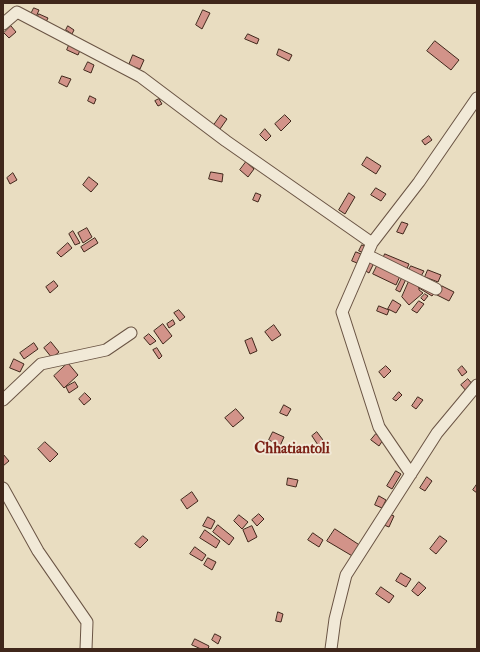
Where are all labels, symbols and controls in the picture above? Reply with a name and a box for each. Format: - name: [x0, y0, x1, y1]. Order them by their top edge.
- district label: Chhatiantoli: [254, 441, 330, 459]

